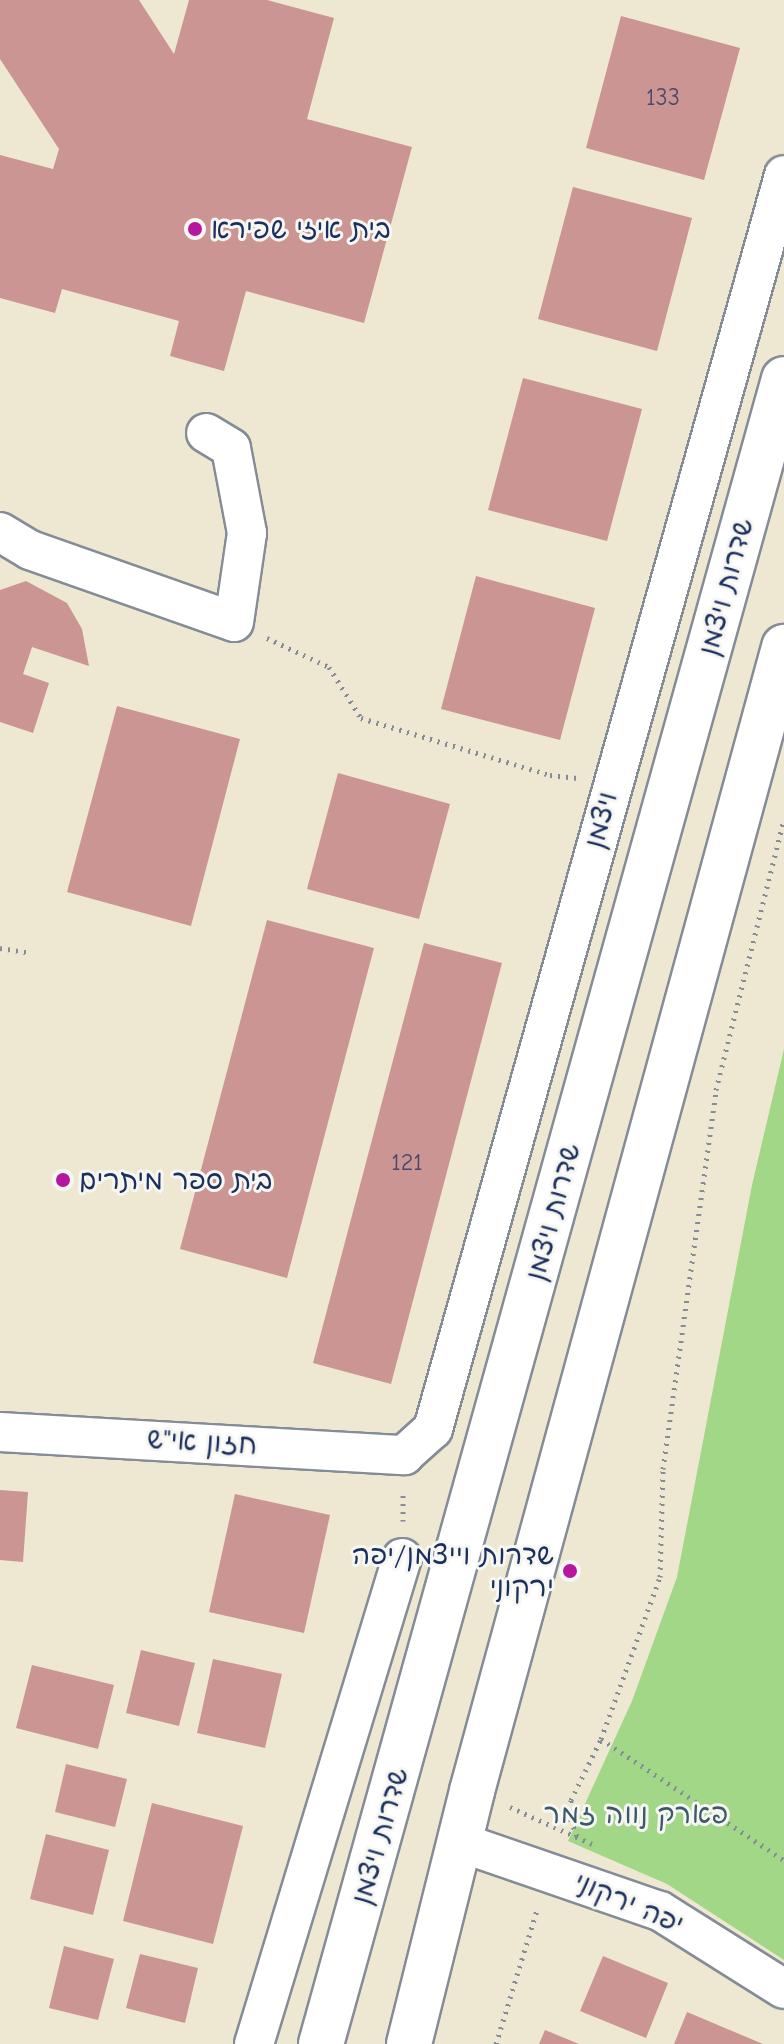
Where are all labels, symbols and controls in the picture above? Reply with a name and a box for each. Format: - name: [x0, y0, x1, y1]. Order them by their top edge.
- house number: 133: [646, 84, 680, 112]
- place label: בית איזי שפירא: [211, 212, 391, 246]
- marker: בית איזי שפירא: [186, 220, 204, 238]
- street label: שדרות ויצמן: [692, 515, 760, 659]
- street label: ויצמן: [577, 788, 625, 852]
- street label: שדרות ויצמן: [519, 1140, 587, 1284]
- house number: 121: [391, 1149, 423, 1177]
- place label: בית ספר מיתרים: [79, 1163, 272, 1197]
- marker: בית ספר מיתרים: [54, 1171, 72, 1189]
- street label: חזון אי"ש: [146, 1422, 258, 1462]
- place label: שדרות וייצמן/יפה ירקוני: [352, 1538, 554, 1604]
- marker: שדרות וייצמן/יפה ירקוני: [561, 1562, 579, 1580]
- street label: שדרות ויצמן: [344, 1764, 416, 1908]
- park label: פארק נווה זמר: [544, 1797, 728, 1831]
- street label: יפה ירקוני: [569, 1865, 689, 1941]

